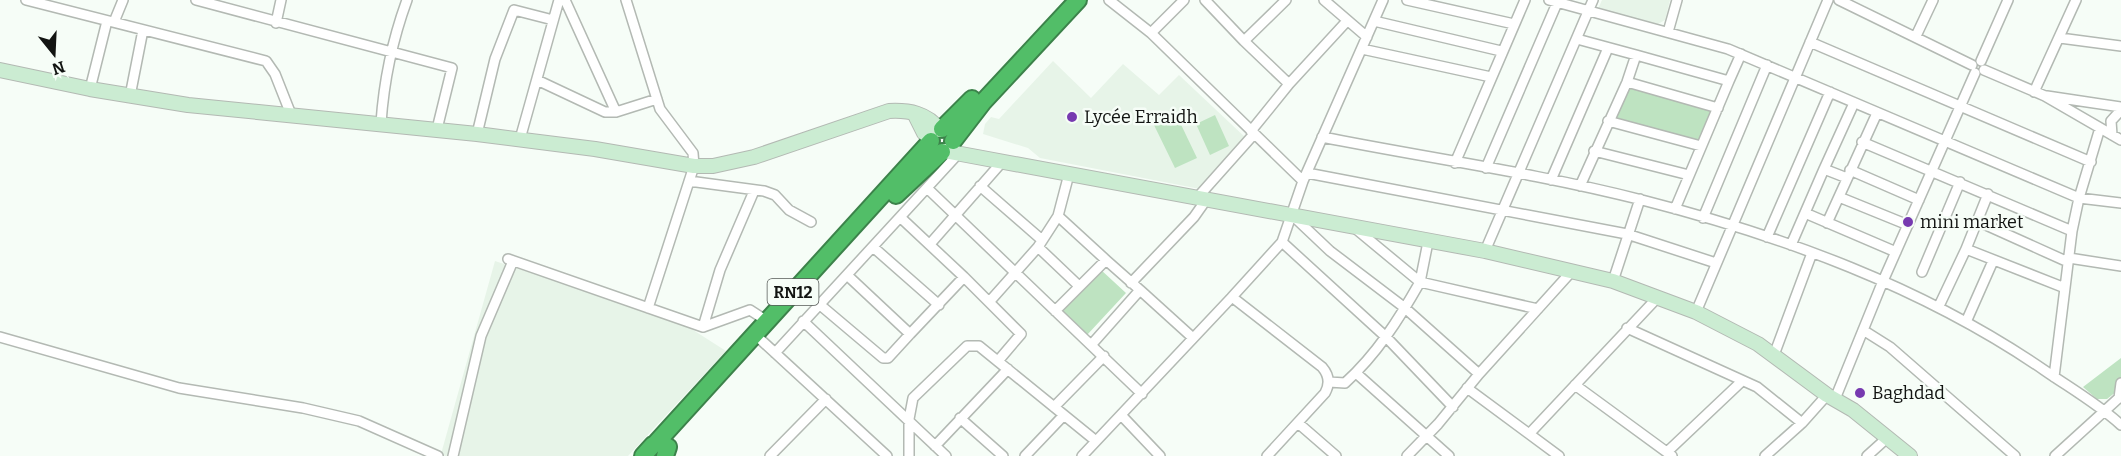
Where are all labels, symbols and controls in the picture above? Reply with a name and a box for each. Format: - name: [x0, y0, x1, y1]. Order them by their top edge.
- north arrow: [24, 24, 84, 84]
- text: N: [50, 57, 67, 79]
- place label: Lycée Erraidh: [1084, 106, 1198, 128]
- marker: Lycée Erraidh: [1065, 110, 1079, 124]
- place label: mini market: [1920, 211, 2024, 233]
- marker: mini market: [1901, 215, 1915, 229]
- road number: RN12: [768, 279, 818, 305]
- place label: Baghdad: [1872, 382, 1945, 404]
- marker: Baghdad: [1853, 386, 1867, 400]

